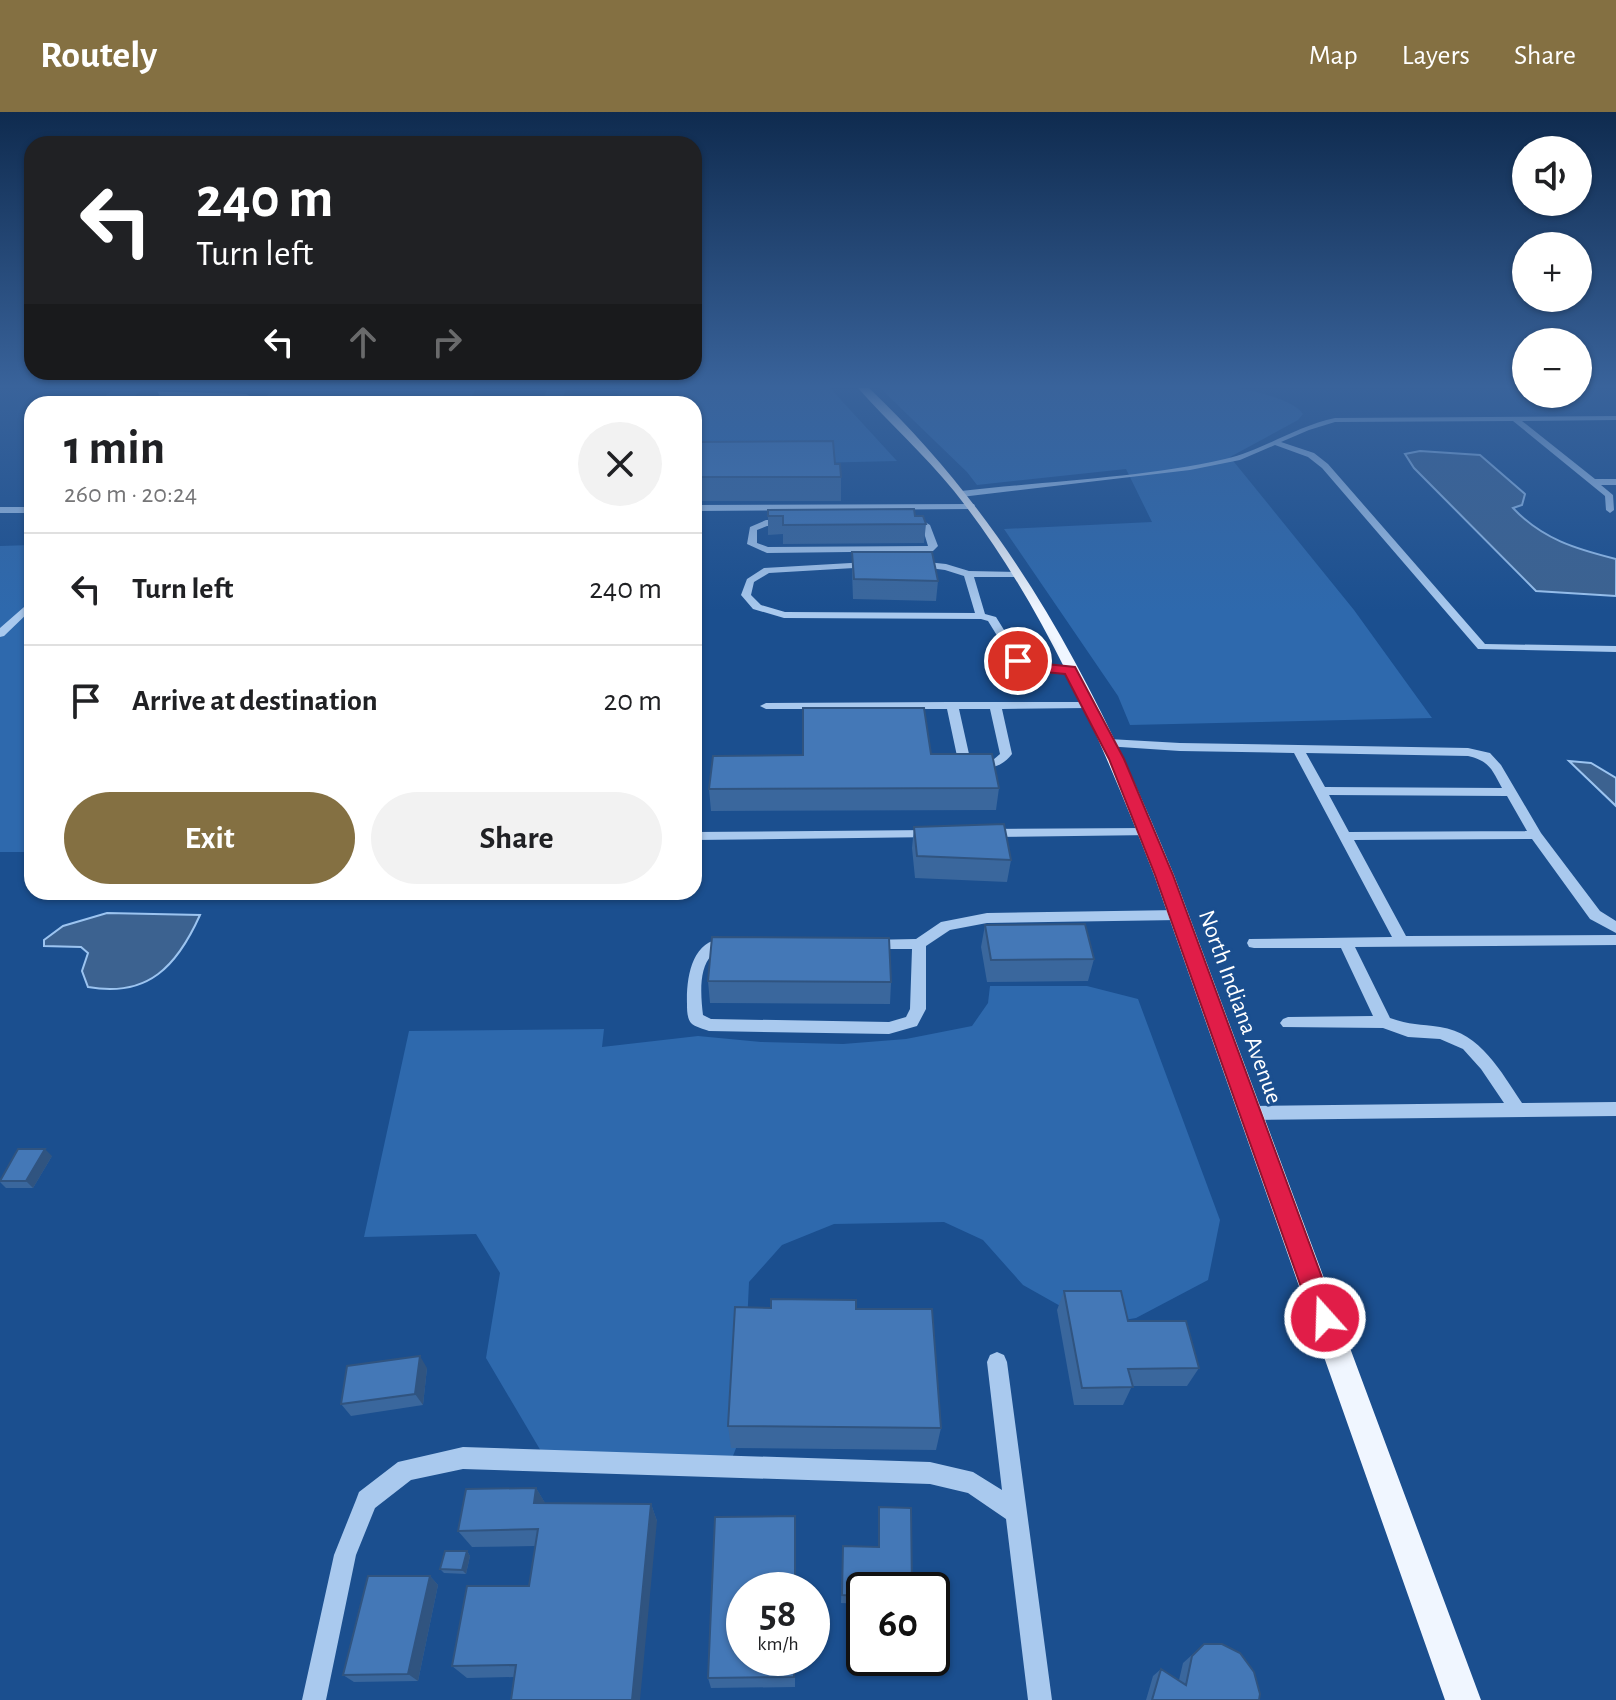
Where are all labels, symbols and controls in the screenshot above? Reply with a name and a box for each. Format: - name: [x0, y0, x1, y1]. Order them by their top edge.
- text: Routely: [40, 37, 157, 75]
- text: Map: [1309, 42, 1358, 70]
- text: Layers: [1402, 42, 1470, 70]
- text: Share: [1514, 42, 1576, 70]
- map controls: [1512, 136, 1592, 408]
- button: sound: [1512, 136, 1592, 216]
- icon: left: [64, 168, 168, 272]
- text: 240 m: [196, 171, 333, 227]
- button: +: [1512, 232, 1592, 312]
- text: Turn left: [196, 236, 313, 272]
- icon: left: [257, 320, 301, 364]
- icon: ahead: [341, 320, 385, 364]
- icon: right: [425, 320, 469, 364]
- button: −: [1512, 328, 1592, 408]
- button: close: [578, 422, 662, 506]
- text: 1 min: [64, 425, 165, 473]
- text: 260 m · 20:24: [64, 481, 197, 507]
- icon: left: [64, 567, 108, 611]
- text: Turn left: [132, 574, 233, 604]
- text: 240 m: [589, 574, 662, 604]
- pin: [984, 627, 1052, 695]
- icon: arrive: [996, 639, 1040, 683]
- icon: arrive: [64, 679, 108, 723]
- text: Arrive at destination: [132, 686, 378, 716]
- text: 20 m: [604, 686, 662, 716]
- button: Exit: [64, 792, 355, 884]
- button: Share: [371, 792, 662, 884]
- street label: North Indiana Avenue: [1194, 907, 1286, 1107]
- position arrow: [1283, 1276, 1367, 1360]
- speed limit sign: 60: [846, 1572, 950, 1676]
- text: 58: [759, 1594, 796, 1634]
- text: km/h: [757, 1634, 799, 1654]

